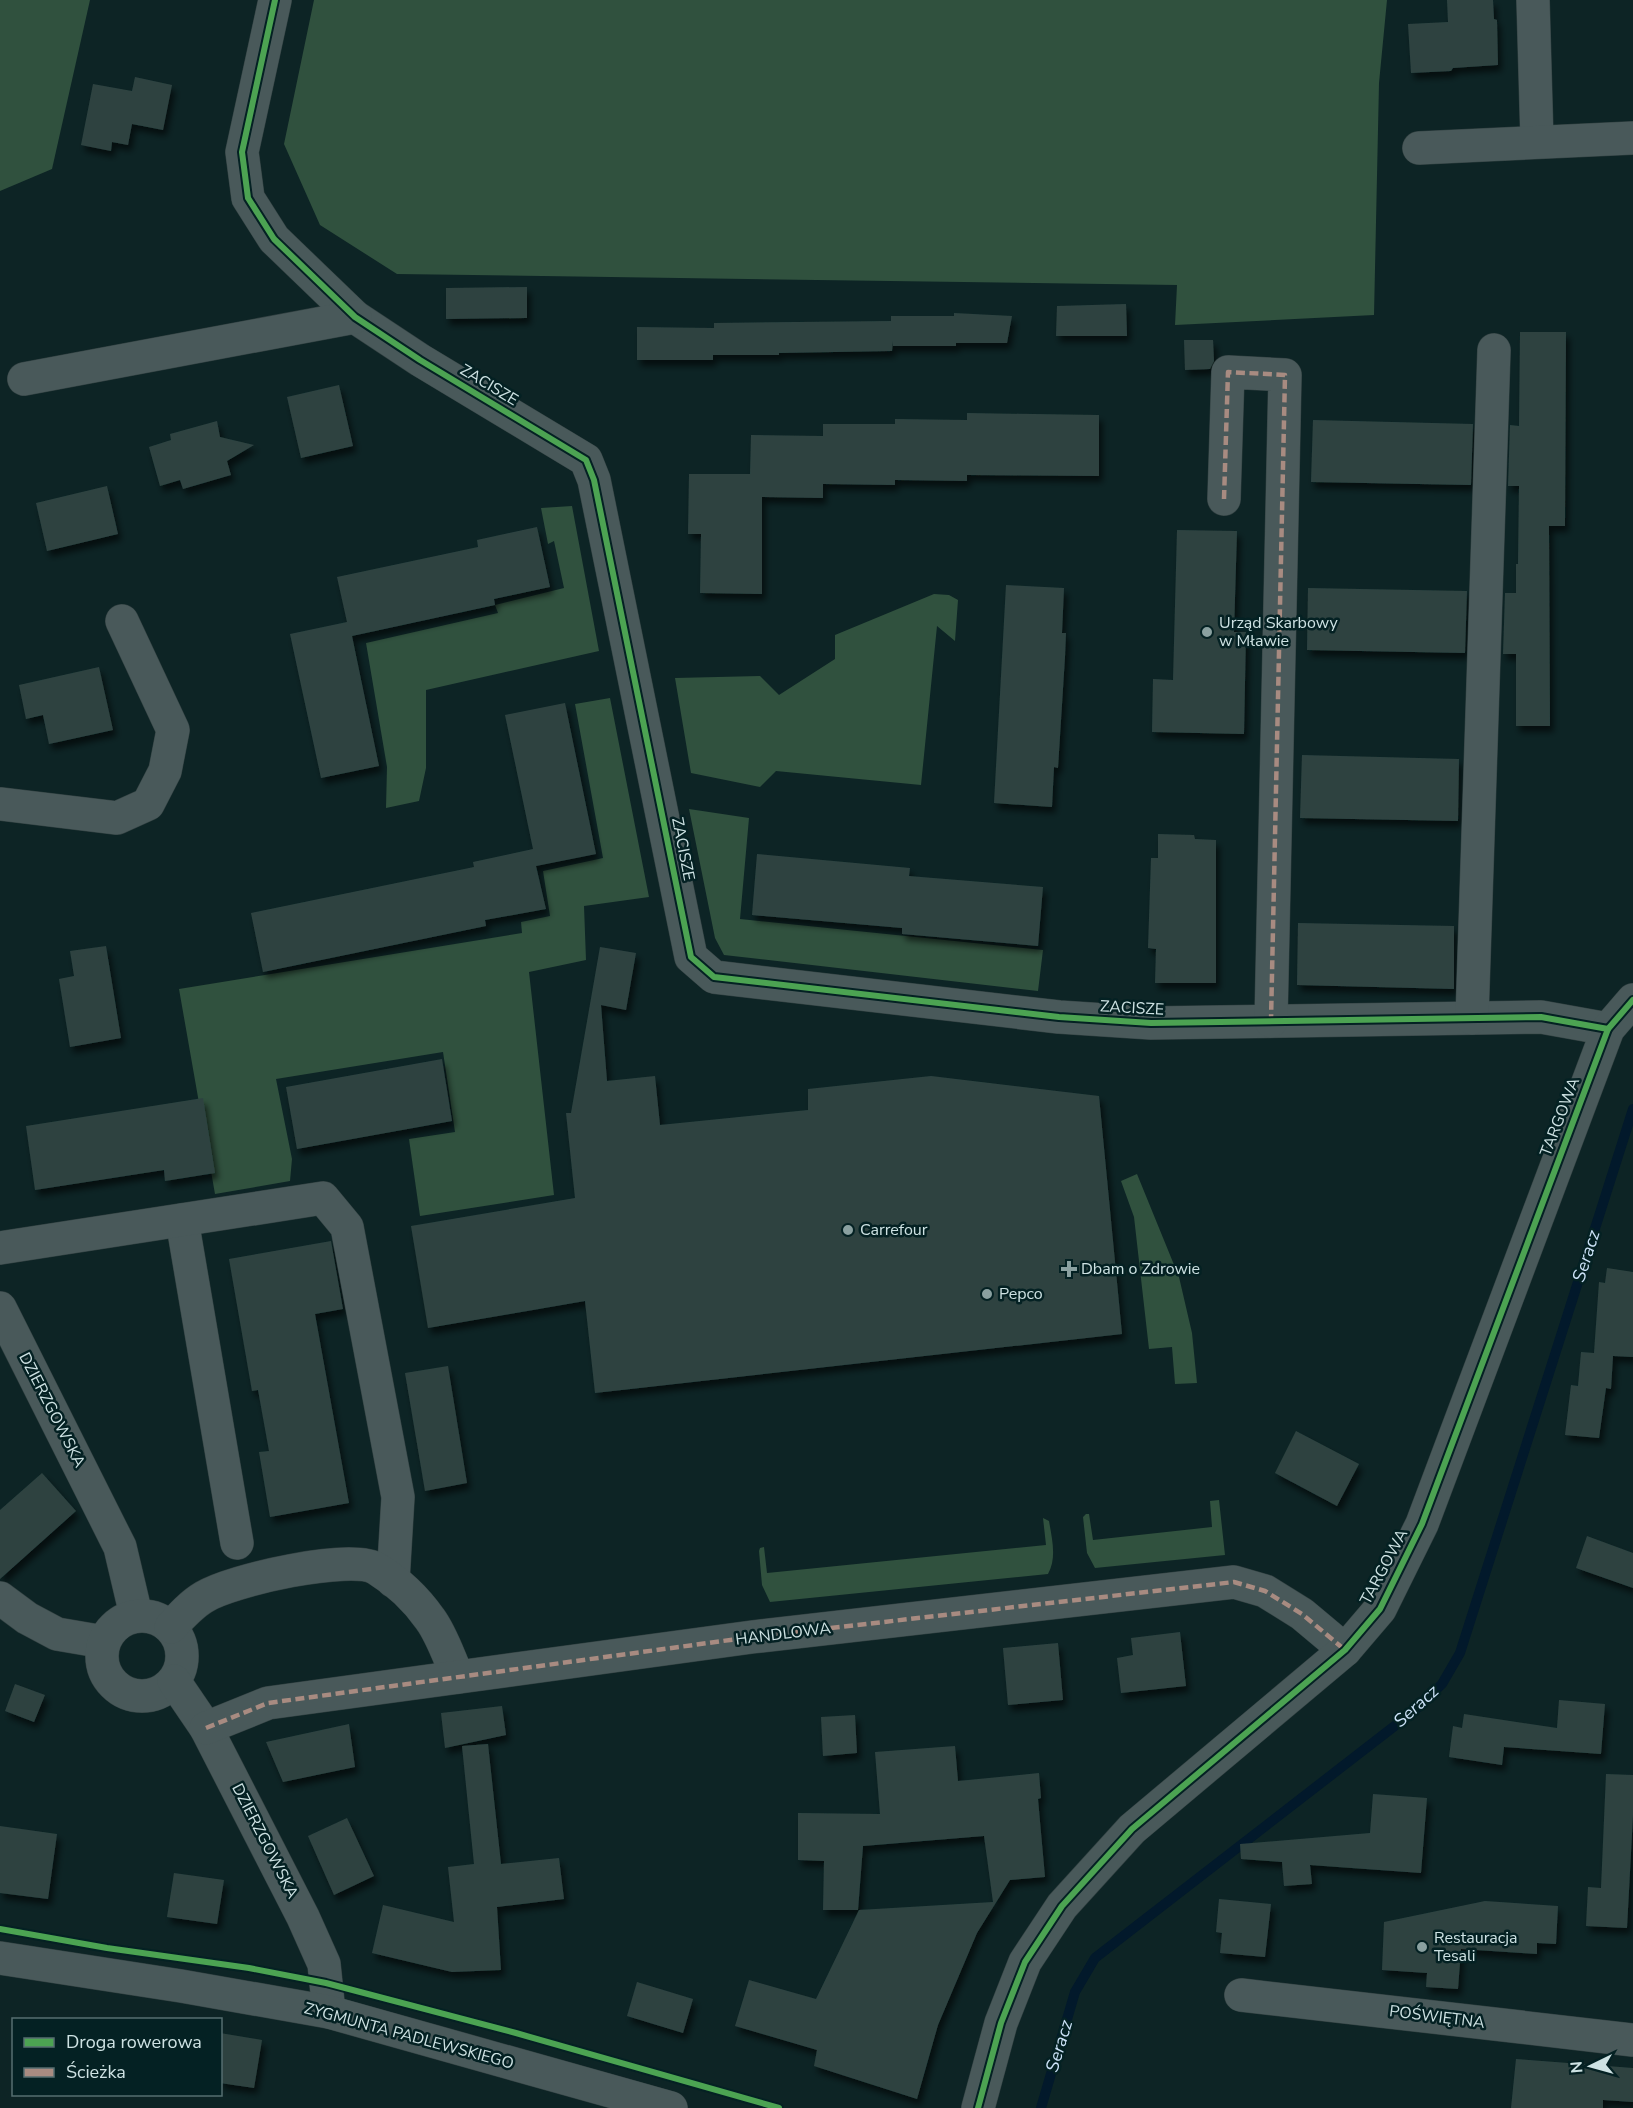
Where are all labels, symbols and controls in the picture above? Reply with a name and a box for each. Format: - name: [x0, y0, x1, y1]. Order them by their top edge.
- street label: ZACISZE: [456, 359, 522, 411]
- place label: Urząd Skarbowy w Mławie: [1219, 612, 1338, 652]
- marker: Urząd Skarbowy w Mławie: [1200, 625, 1214, 639]
- street label: ZACISZE: [666, 815, 700, 883]
- street label: ZACISZE: [1099, 995, 1165, 1021]
- street label: TARGOWA: [1535, 1074, 1585, 1160]
- place label: Carrefour: [860, 1219, 928, 1241]
- marker: Carrefour: [841, 1223, 855, 1237]
- water label: Seracz: [1566, 1226, 1606, 1285]
- place label: Dbam o Zdrowie: [1081, 1258, 1200, 1280]
- marker: Dbam o Zdrowie: [1062, 1262, 1076, 1276]
- place label: Pepco: [999, 1283, 1043, 1305]
- marker: Pepco: [980, 1287, 994, 1301]
- street label: DZIERZGOWSKA: [13, 1349, 91, 1472]
- street label: TARGOWA: [1355, 1525, 1413, 1609]
- street label: HANDLOWA: [734, 1617, 832, 1651]
- water label: Seracz: [1388, 1679, 1444, 1733]
- street label: DZIERZGOWSKA: [226, 1780, 304, 1903]
- place label: Restauracja Tesali: [1434, 1927, 1518, 1967]
- marker: Restauracja Tesali: [1415, 1940, 1429, 1954]
- street label: ZYGMUNTA PADLEWSKIEGO: [302, 1997, 516, 2075]
- street label: POŚWIĘTNA: [1388, 2000, 1486, 2034]
- water label: Seracz: [1040, 2016, 1078, 2075]
- legend: [12, 2018, 222, 2096]
- text: Droga rowerowa: [66, 2030, 202, 2054]
- north arrow: [1561, 2036, 1621, 2096]
- text: Ścieżka: [66, 2060, 126, 2084]
- text: N: [1566, 2060, 1589, 2074]

